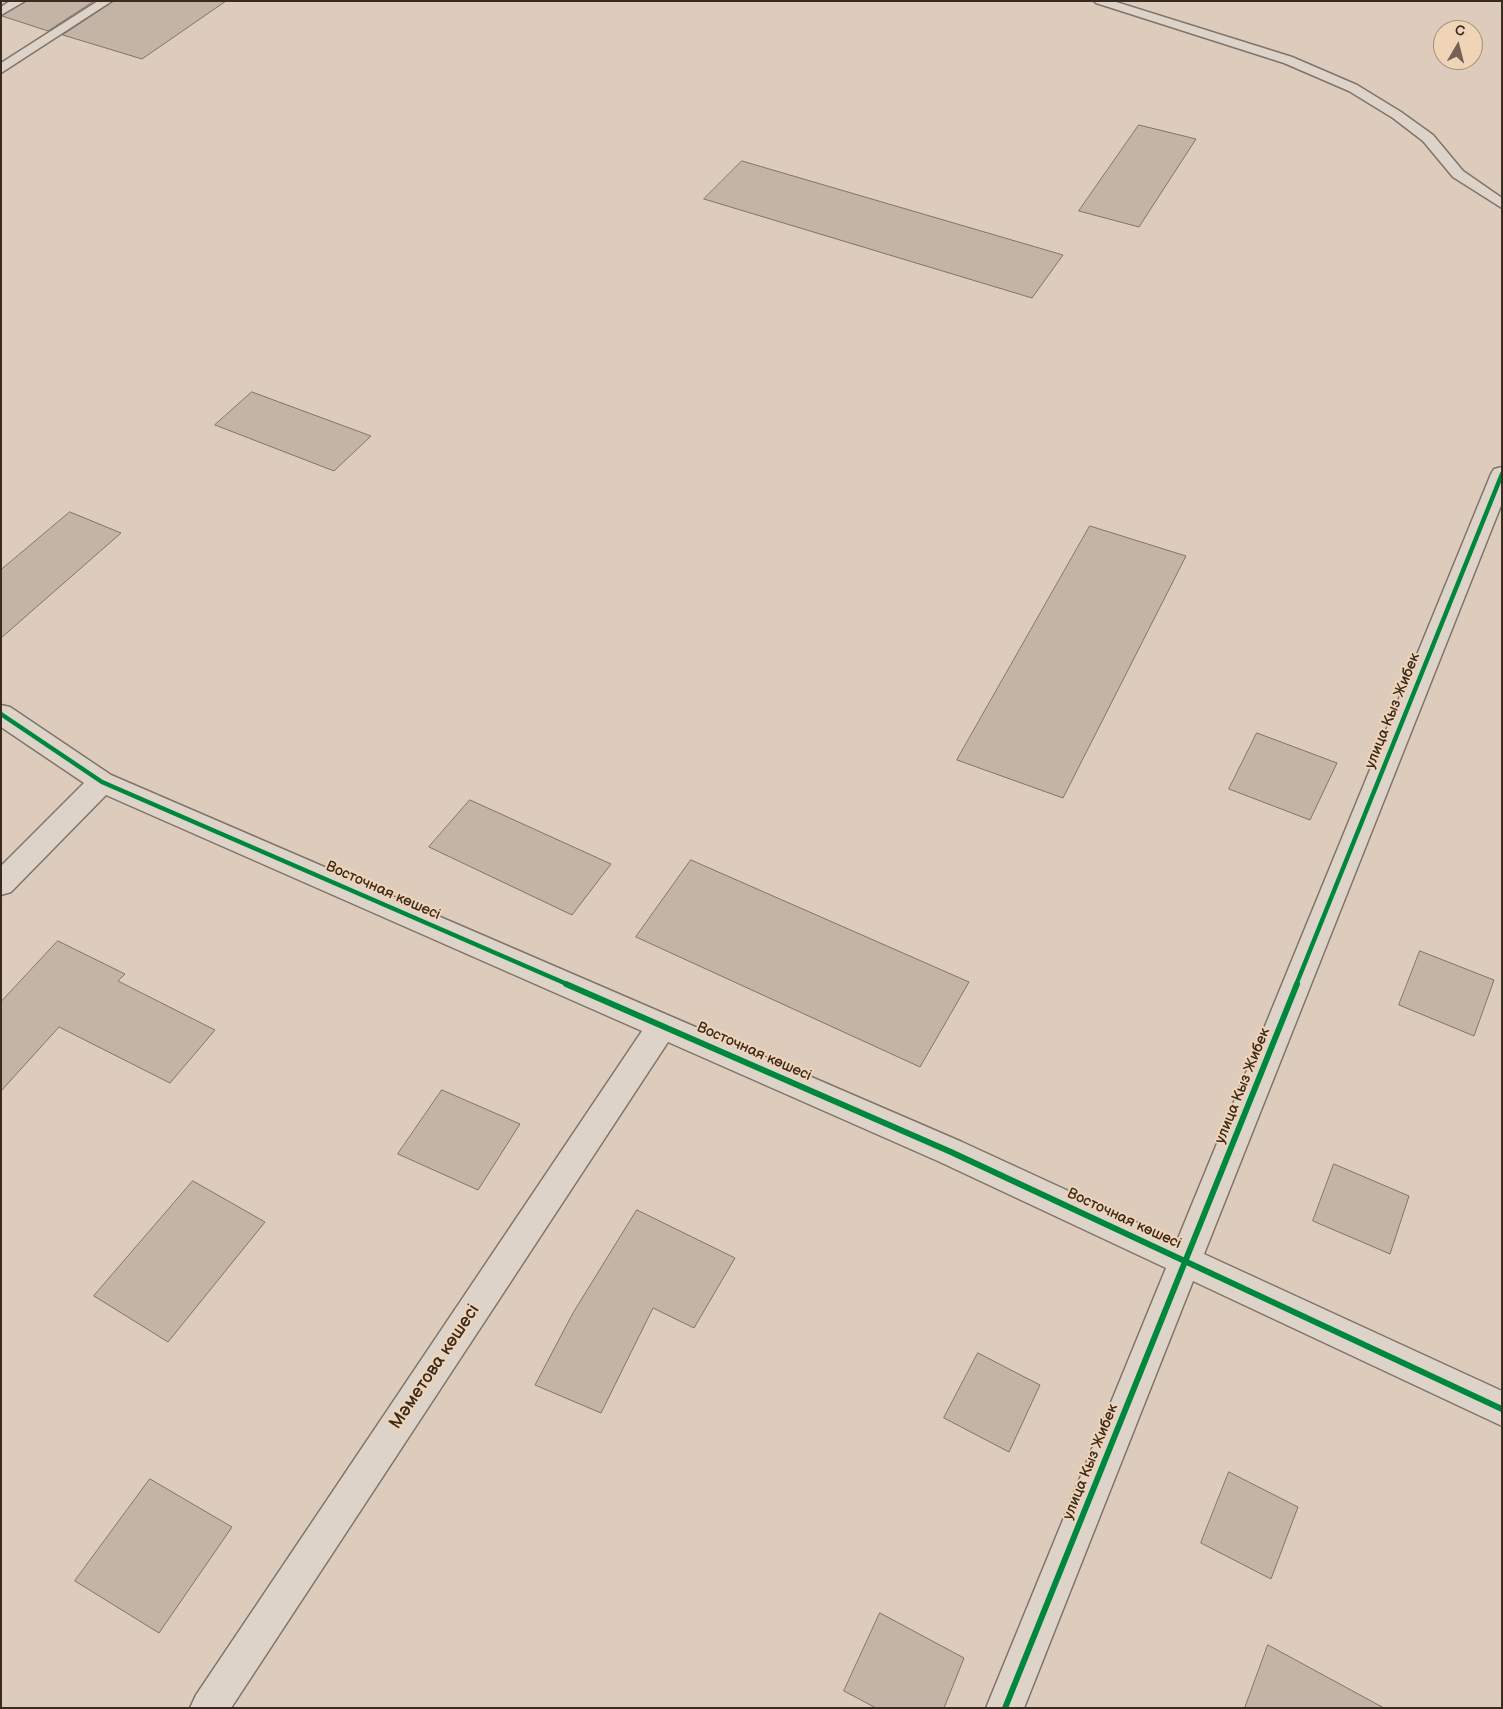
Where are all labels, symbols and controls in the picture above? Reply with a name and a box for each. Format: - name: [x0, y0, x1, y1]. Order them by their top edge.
- north arrow: [1433, 20, 1483, 70]
- text: С: [1454, 22, 1466, 40]
- street label: улица Кыз Жибек: [1362, 650, 1424, 772]
- street label: Восточная көшесі: [323, 858, 443, 924]
- street label: Восточная көшесі: [694, 1019, 814, 1085]
- street label: улица Кыз Жибек: [1212, 1025, 1274, 1147]
- street label: Восточная көшесі: [1064, 1185, 1184, 1253]
- street label: Мәметова көшесі: [385, 1301, 485, 1433]
- street label: улица Кыз Жибек: [1060, 1401, 1122, 1523]

